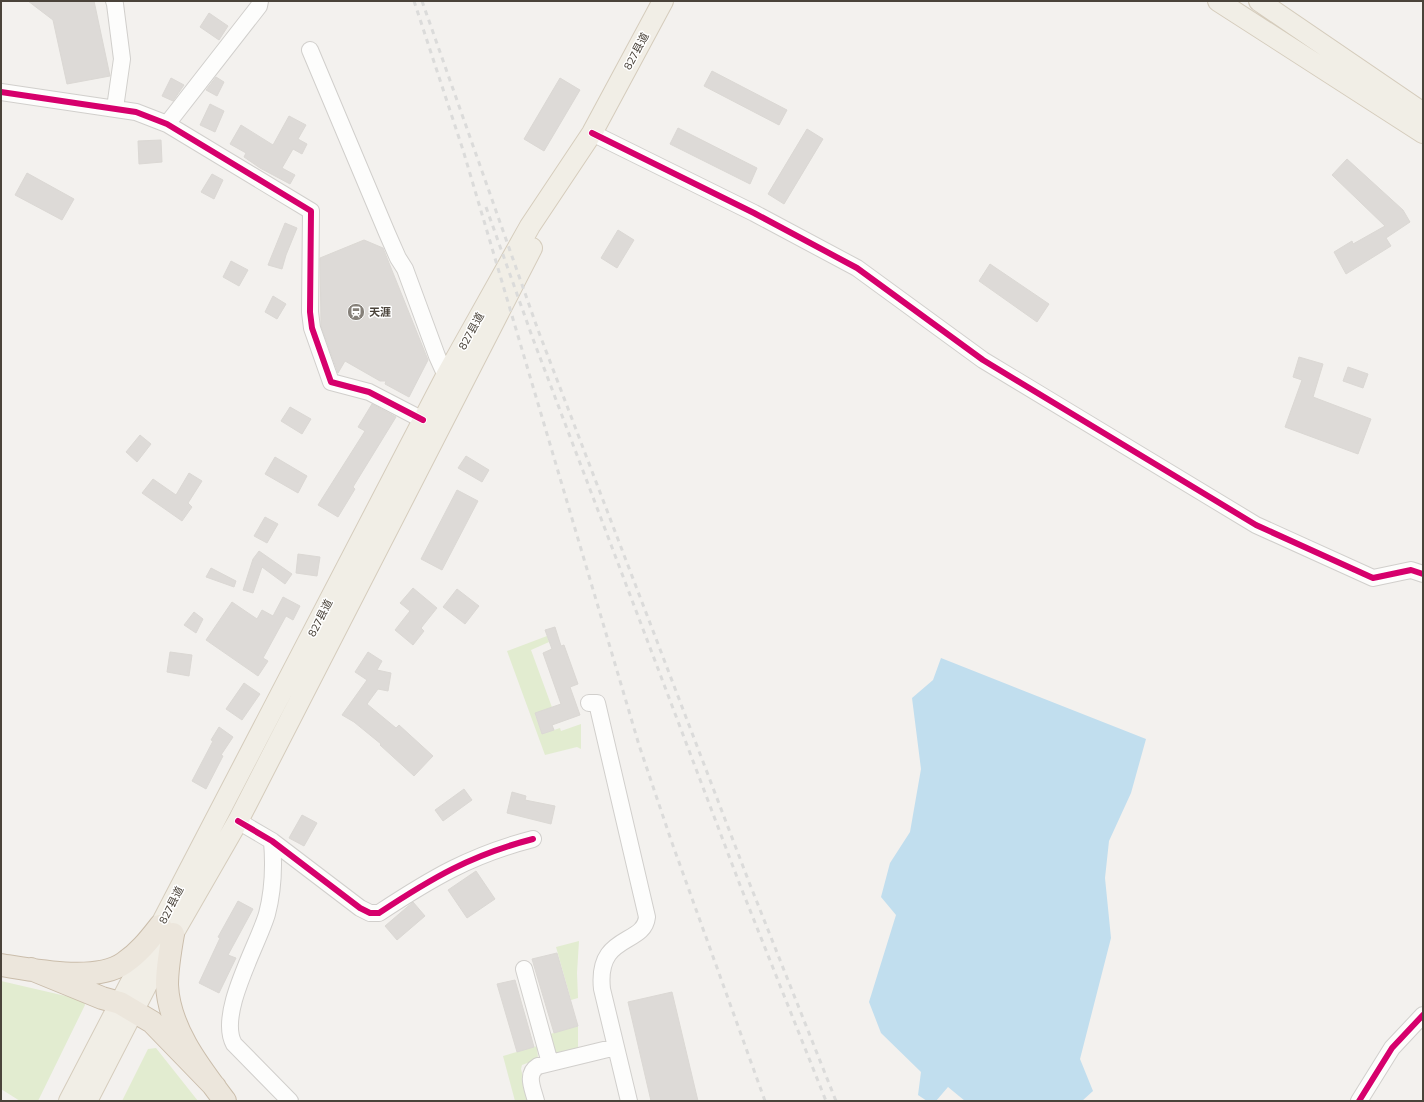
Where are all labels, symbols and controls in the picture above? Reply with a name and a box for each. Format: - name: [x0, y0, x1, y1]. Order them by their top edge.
- street label: 827县道: [620, 30, 651, 72]
- station icon: 天涯: [346, 302, 366, 322]
- place label: 天涯: [369, 305, 391, 318]
- street label: 827县道: [455, 310, 486, 352]
- street label: 827县道: [305, 597, 335, 639]
- street label: 827县道: [156, 884, 186, 926]

